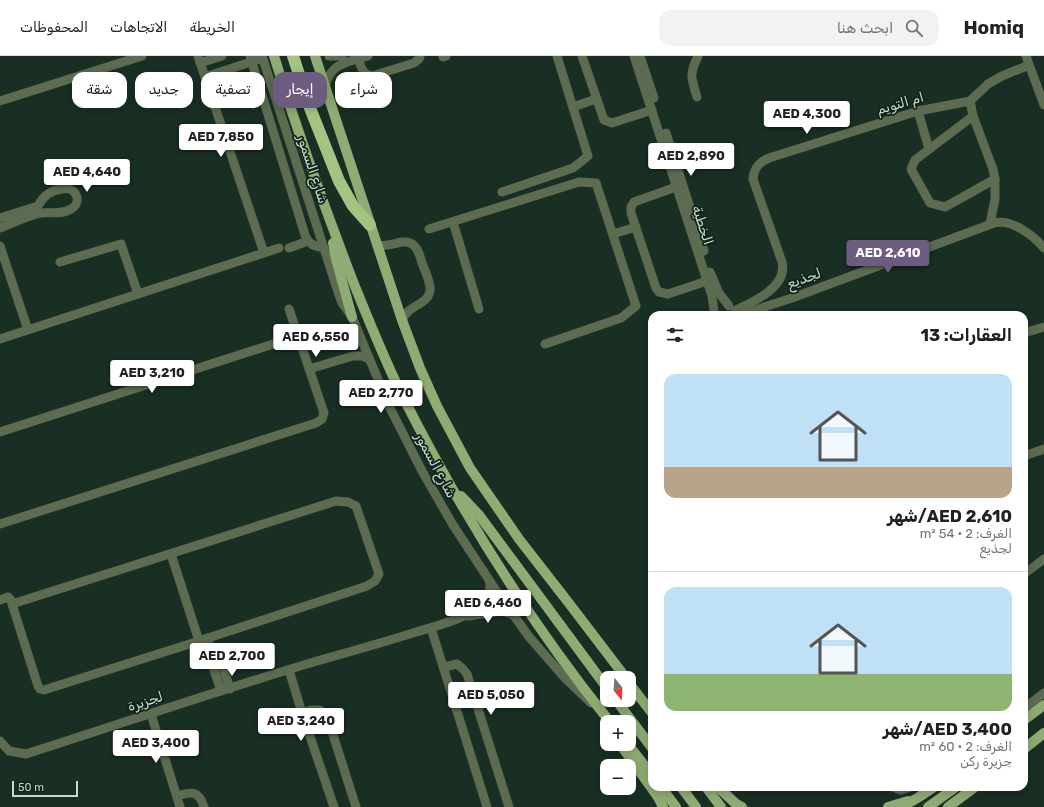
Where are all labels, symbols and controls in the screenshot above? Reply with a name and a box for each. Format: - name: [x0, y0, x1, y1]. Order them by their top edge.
- search box: [659, 10, 939, 46]
- text: Homiq: [963, 16, 1024, 39]
- icon: search: [903, 17, 925, 39]
- text: المحفوظات: [20, 19, 88, 36]
- text: الاتجاهات: [110, 19, 167, 36]
- text: الخريطة: [189, 19, 235, 36]
- text: ابحث هنا: [837, 19, 893, 37]
- chip: شقة: [72, 72, 127, 108]
- chip: جديد: [135, 72, 193, 108]
- chip: تصفية: [201, 72, 265, 108]
- chip: إيجار: [273, 72, 327, 108]
- chip: شراء: [335, 72, 392, 108]
- street label: ام التويم: [875, 89, 926, 119]
- pin: AED 4,300: [761, 101, 853, 135]
- text: AED 4,300: [773, 106, 841, 121]
- pin: AED 7,850: [175, 124, 267, 158]
- text: AED 7,850: [188, 129, 254, 144]
- street label: شارع السمور: [291, 132, 332, 206]
- pin: AED 2,890: [645, 143, 737, 177]
- text: AED 2,890: [657, 148, 725, 163]
- pin: AED 4,640: [41, 159, 133, 193]
- text: AED 4,640: [53, 164, 121, 179]
- street label: الخطية: [688, 203, 717, 247]
- pin: AED 2,610: [842, 240, 934, 274]
- text: AED 2,610: [855, 245, 921, 260]
- street label: لجذيع: [785, 265, 824, 294]
- pin: AED 6,550: [270, 324, 362, 358]
- icon: filters: [664, 324, 686, 346]
- text: العقارات: 13: [921, 325, 1012, 345]
- text: AED 6,550: [282, 329, 350, 344]
- pin: AED 3,210: [106, 360, 198, 394]
- text: AED 3,210: [119, 365, 185, 380]
- pin: AED 2,770: [335, 380, 427, 414]
- text: AED 2,770: [348, 385, 414, 400]
- icon: home: [802, 400, 874, 472]
- street label: شارع السمور: [409, 429, 460, 502]
- text: AED 2,610/شهر: [887, 506, 1012, 526]
- text: الغرف: 2 · 54 m²: [920, 526, 1012, 541]
- text: لجذيع: [980, 541, 1012, 556]
- pin: AED 6,460: [442, 590, 534, 624]
- text: AED 6,460: [454, 595, 522, 610]
- icon: home: [802, 613, 874, 685]
- pin: AED 2,700: [186, 643, 278, 677]
- text: AED 2,700: [199, 648, 265, 663]
- north arrow: [600, 671, 636, 707]
- map controls: [600, 671, 636, 795]
- pin: AED 5,050: [445, 682, 537, 716]
- text: AED 5,050: [457, 687, 525, 702]
- street label: لجزيرة: [125, 688, 165, 715]
- pin: AED 3,240: [255, 708, 347, 742]
- text: AED 3,240: [267, 713, 335, 728]
- button: +: [600, 715, 636, 751]
- text: AED 3,400/شهر: [883, 719, 1012, 739]
- pin: AED 3,400: [110, 730, 202, 764]
- text: AED 3,400: [122, 735, 190, 750]
- text: الغرف: 2 · 60 m²: [919, 739, 1012, 754]
- text: جزيرة ركن: [960, 754, 1012, 769]
- button: −: [600, 759, 636, 795]
- scale bar: [12, 779, 78, 798]
- text: 50 m: [18, 781, 44, 794]

